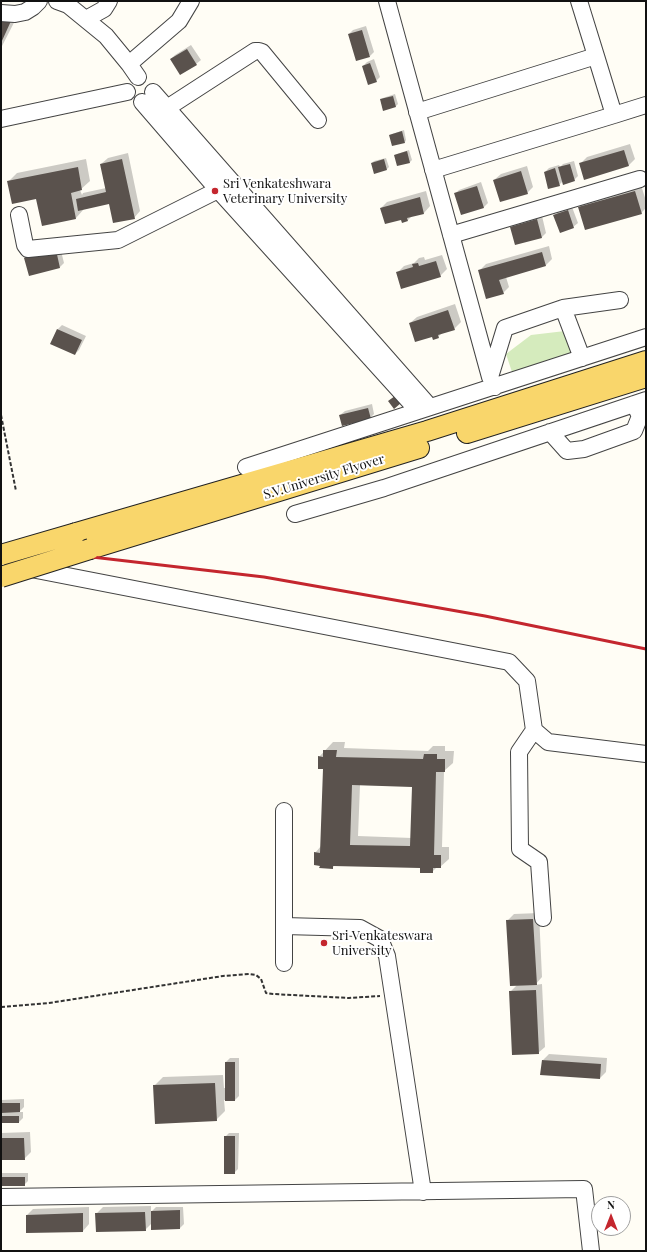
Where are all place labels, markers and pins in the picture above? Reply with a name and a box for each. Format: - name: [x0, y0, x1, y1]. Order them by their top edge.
- place label: Sri Venkateshwara Veterinary University: [223, 176, 347, 207]
- marker: Sri Venkateshwara Veterinary University: [210, 186, 220, 196]
- place label: Sri Venkateswara University: [332, 928, 433, 959]
- marker: Sri Venkateswara University: [319, 938, 329, 948]

